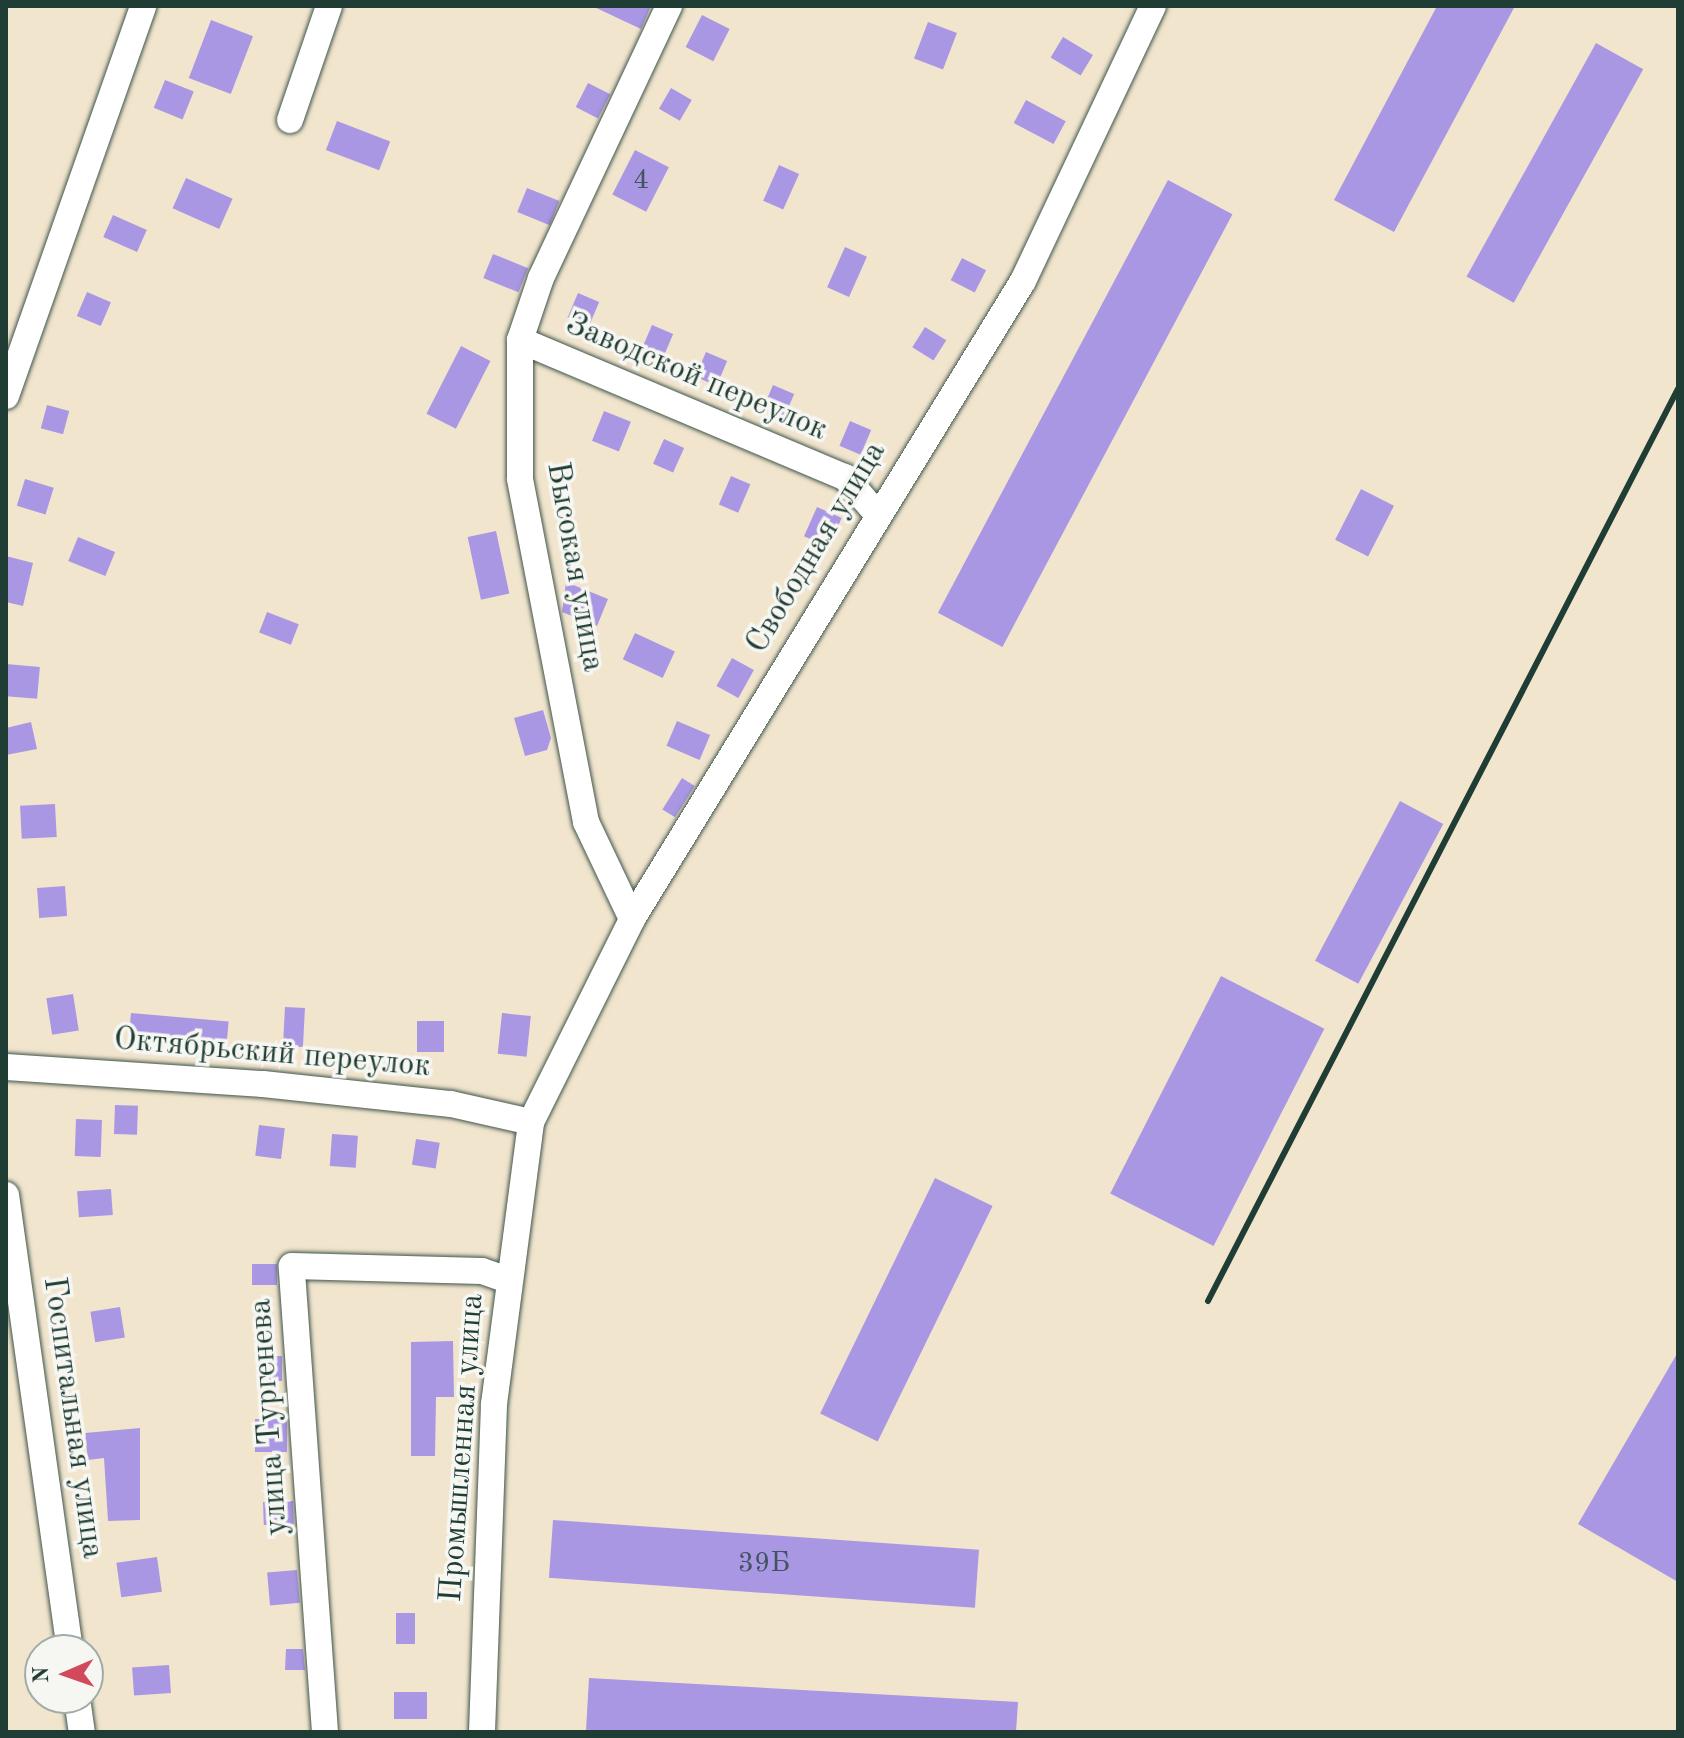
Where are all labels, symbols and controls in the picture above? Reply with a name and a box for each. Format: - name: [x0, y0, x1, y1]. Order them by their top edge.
- house number: 4: [633, 164, 649, 198]
- street label: Заводской переулок: [559, 305, 833, 451]
- street label: Свободная улица: [739, 435, 895, 661]
- street label: Высокая улица: [537, 459, 611, 675]
- street label: Октябрьский переулок: [112, 1021, 432, 1087]
- street label: Госпитальная улица: [33, 1275, 111, 1561]
- street label: Промышленная улица: [433, 1292, 493, 1604]
- street label: улица Тургенева: [243, 1297, 297, 1537]
- house number: 39Б: [738, 1547, 790, 1581]
- north arrow: [24, 1634, 104, 1714]
- text: N: [31, 1666, 53, 1684]

